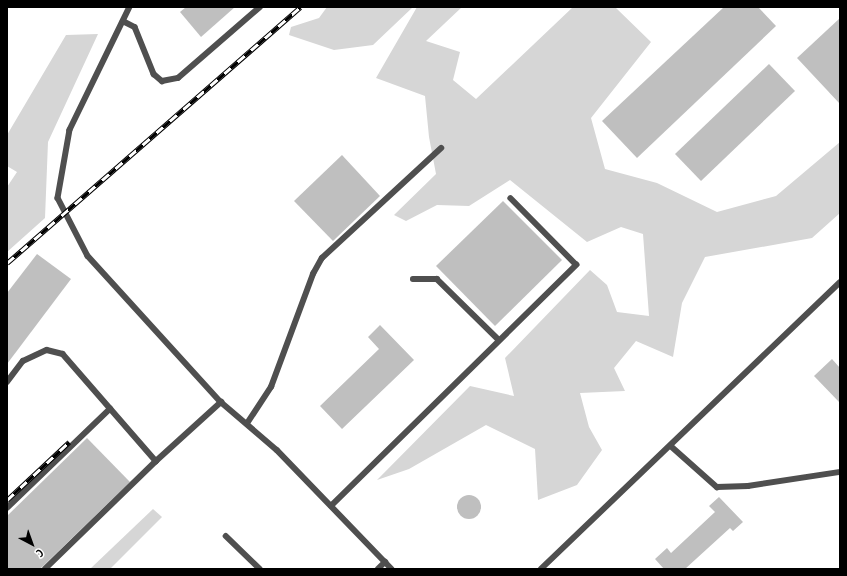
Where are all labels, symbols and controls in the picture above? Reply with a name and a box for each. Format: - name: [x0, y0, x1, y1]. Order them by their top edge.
- north arrow: [12, 524, 52, 564]
- text: С: [33, 546, 46, 560]

